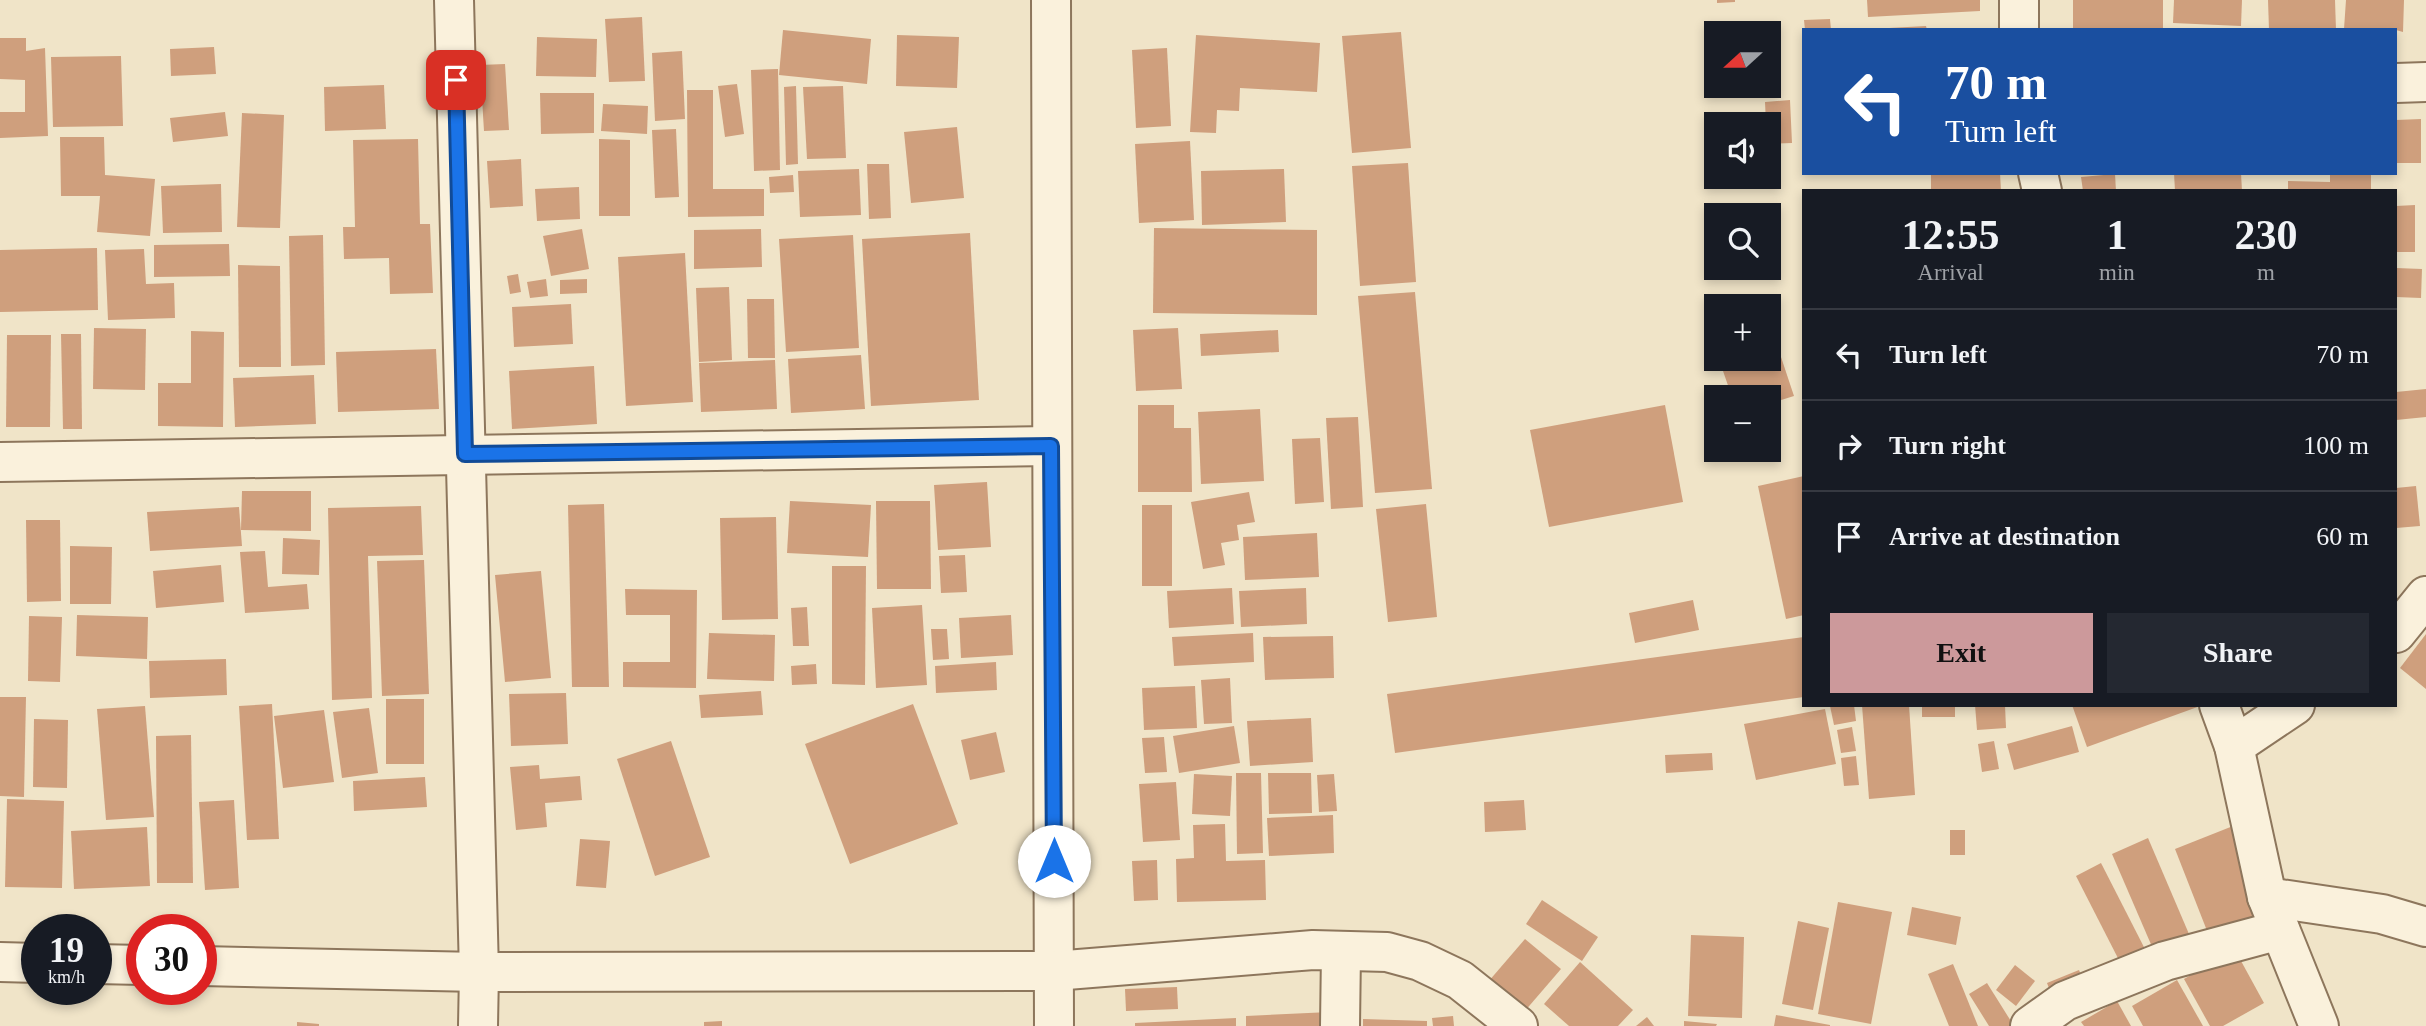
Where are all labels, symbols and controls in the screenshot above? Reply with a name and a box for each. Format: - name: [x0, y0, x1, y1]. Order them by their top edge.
- north arrow: [1704, 21, 1782, 98]
- map controls: [1704, 21, 1781, 462]
- pin: [426, 50, 486, 110]
- text: 70 m: [1945, 55, 2047, 110]
- icon: left: [1830, 56, 1921, 147]
- icon: arrive: [437, 61, 475, 99]
- button: sound: [1704, 112, 1781, 189]
- text: Turn left: [1945, 113, 2057, 149]
- button: search: [1704, 203, 1781, 280]
- text: 12:55: [1902, 212, 2000, 258]
- text: 1: [2106, 212, 2127, 258]
- text: 230: [2234, 212, 2297, 258]
- text: Arrival: [1917, 260, 1984, 285]
- text: min: [2099, 260, 2135, 285]
- text: m: [2257, 260, 2275, 285]
- button: +: [1704, 294, 1781, 371]
- icon: left: [1830, 336, 1868, 374]
- text: Turn left: [1889, 340, 1987, 369]
- text: 70 m: [2316, 340, 2369, 369]
- button: −: [1704, 385, 1781, 462]
- icon: right: [1830, 427, 1868, 465]
- text: Turn right: [1889, 431, 2006, 460]
- text: 100 m: [2303, 431, 2369, 460]
- icon: arrive: [1830, 518, 1868, 556]
- text: Arrive at destination: [1889, 522, 2120, 551]
- text: 60 m: [2316, 522, 2369, 551]
- button: Exit: [1830, 613, 2093, 693]
- button: Share: [2107, 613, 2369, 693]
- position arrow: [1017, 824, 1091, 898]
- speed limit sign: 30: [126, 914, 217, 1005]
- text: 19: [49, 931, 84, 970]
- text: km/h: [48, 967, 85, 987]

